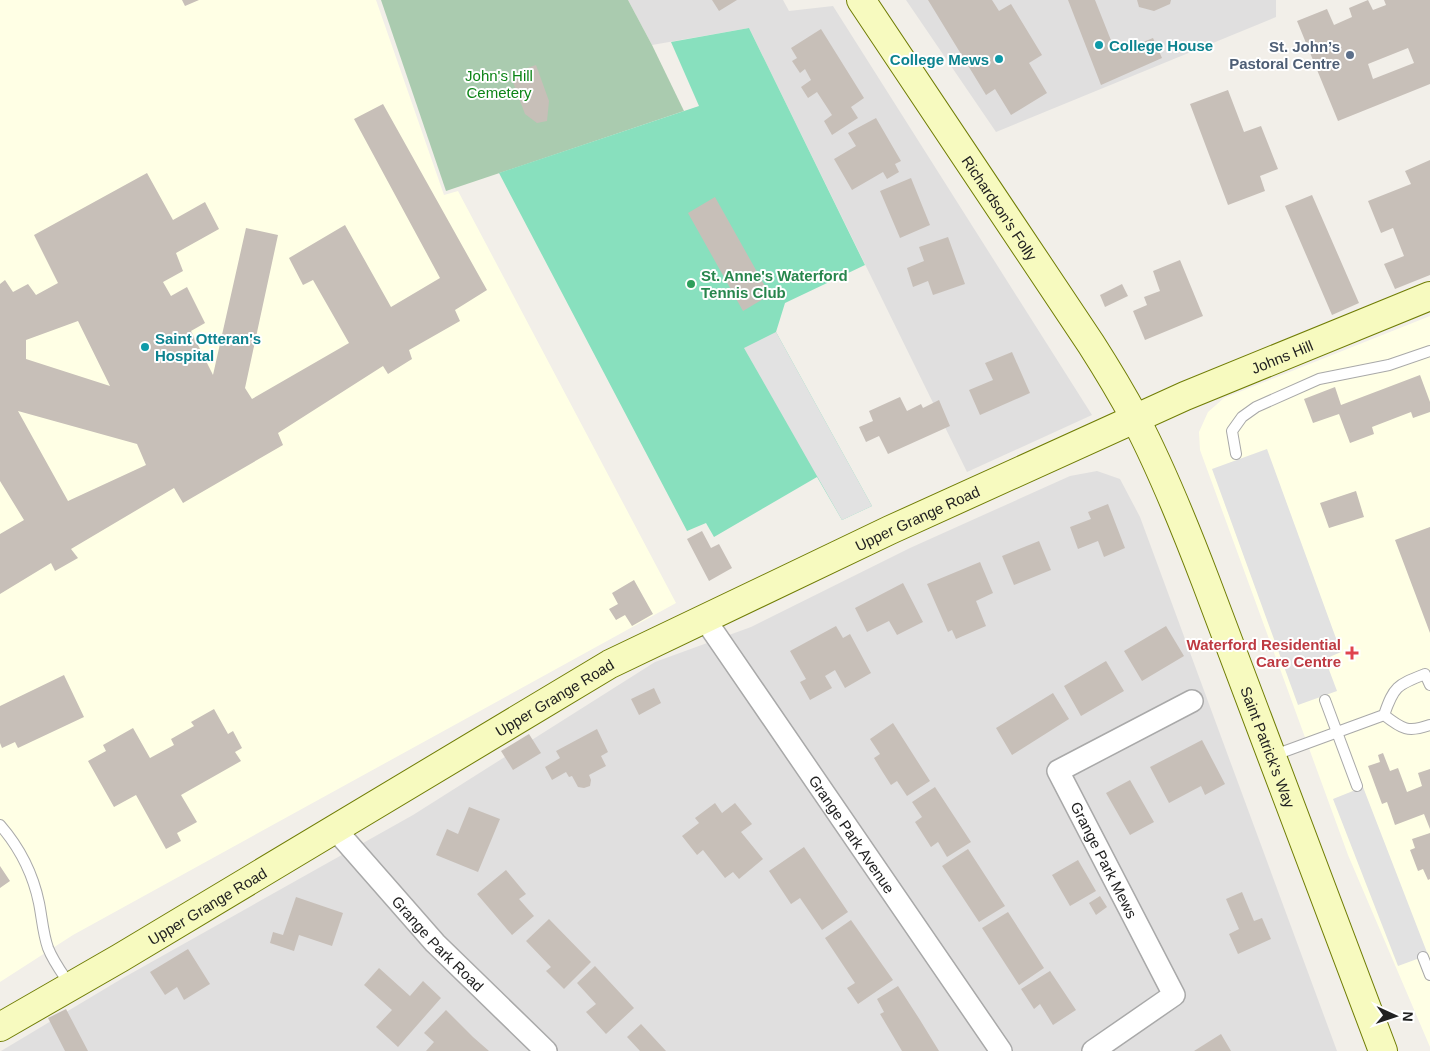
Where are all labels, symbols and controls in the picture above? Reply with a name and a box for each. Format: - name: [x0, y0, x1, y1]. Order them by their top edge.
- place label: College House: [1109, 37, 1213, 54]
- place label: St. John’s Pastoral Centre: [1229, 38, 1340, 72]
- marker: College House: [1093, 39, 1105, 51]
- marker: St. John’s Pastoral Centre: [1344, 49, 1356, 61]
- place label: College Mews: [890, 51, 989, 68]
- marker: College Mews: [993, 53, 1005, 65]
- park label: John's Hill Cemetery: [465, 67, 533, 101]
- street label: Richardson's Folly: [959, 152, 1041, 264]
- place label: St. Anne's Waterford Tennis Club: [701, 267, 848, 301]
- marker: St. Anne's Waterford Tennis Club: [685, 278, 697, 290]
- place label: Saint Otteran's Hospital: [155, 330, 261, 364]
- street label: Johns Hill: [1249, 336, 1315, 377]
- marker: Saint Otteran's Hospital: [139, 341, 151, 353]
- street label: Upper Grange Road: [852, 482, 982, 554]
- place label: Waterford Residential Care Centre: [1187, 636, 1341, 670]
- marker: Waterford Residential Care Centre: [1345, 646, 1359, 660]
- street label: Upper Grange Road: [492, 655, 617, 739]
- street label: Saint Patrick's Way: [1238, 684, 1299, 810]
- street label: Grange Park Avenue: [806, 772, 899, 896]
- street label: Grange Park Mews: [1067, 799, 1141, 921]
- street label: Upper Grange Road: [145, 864, 269, 948]
- street label: Grange Park Road: [389, 892, 487, 994]
- north arrow: [1370, 991, 1420, 1041]
- text: N: [1400, 1011, 1416, 1022]

